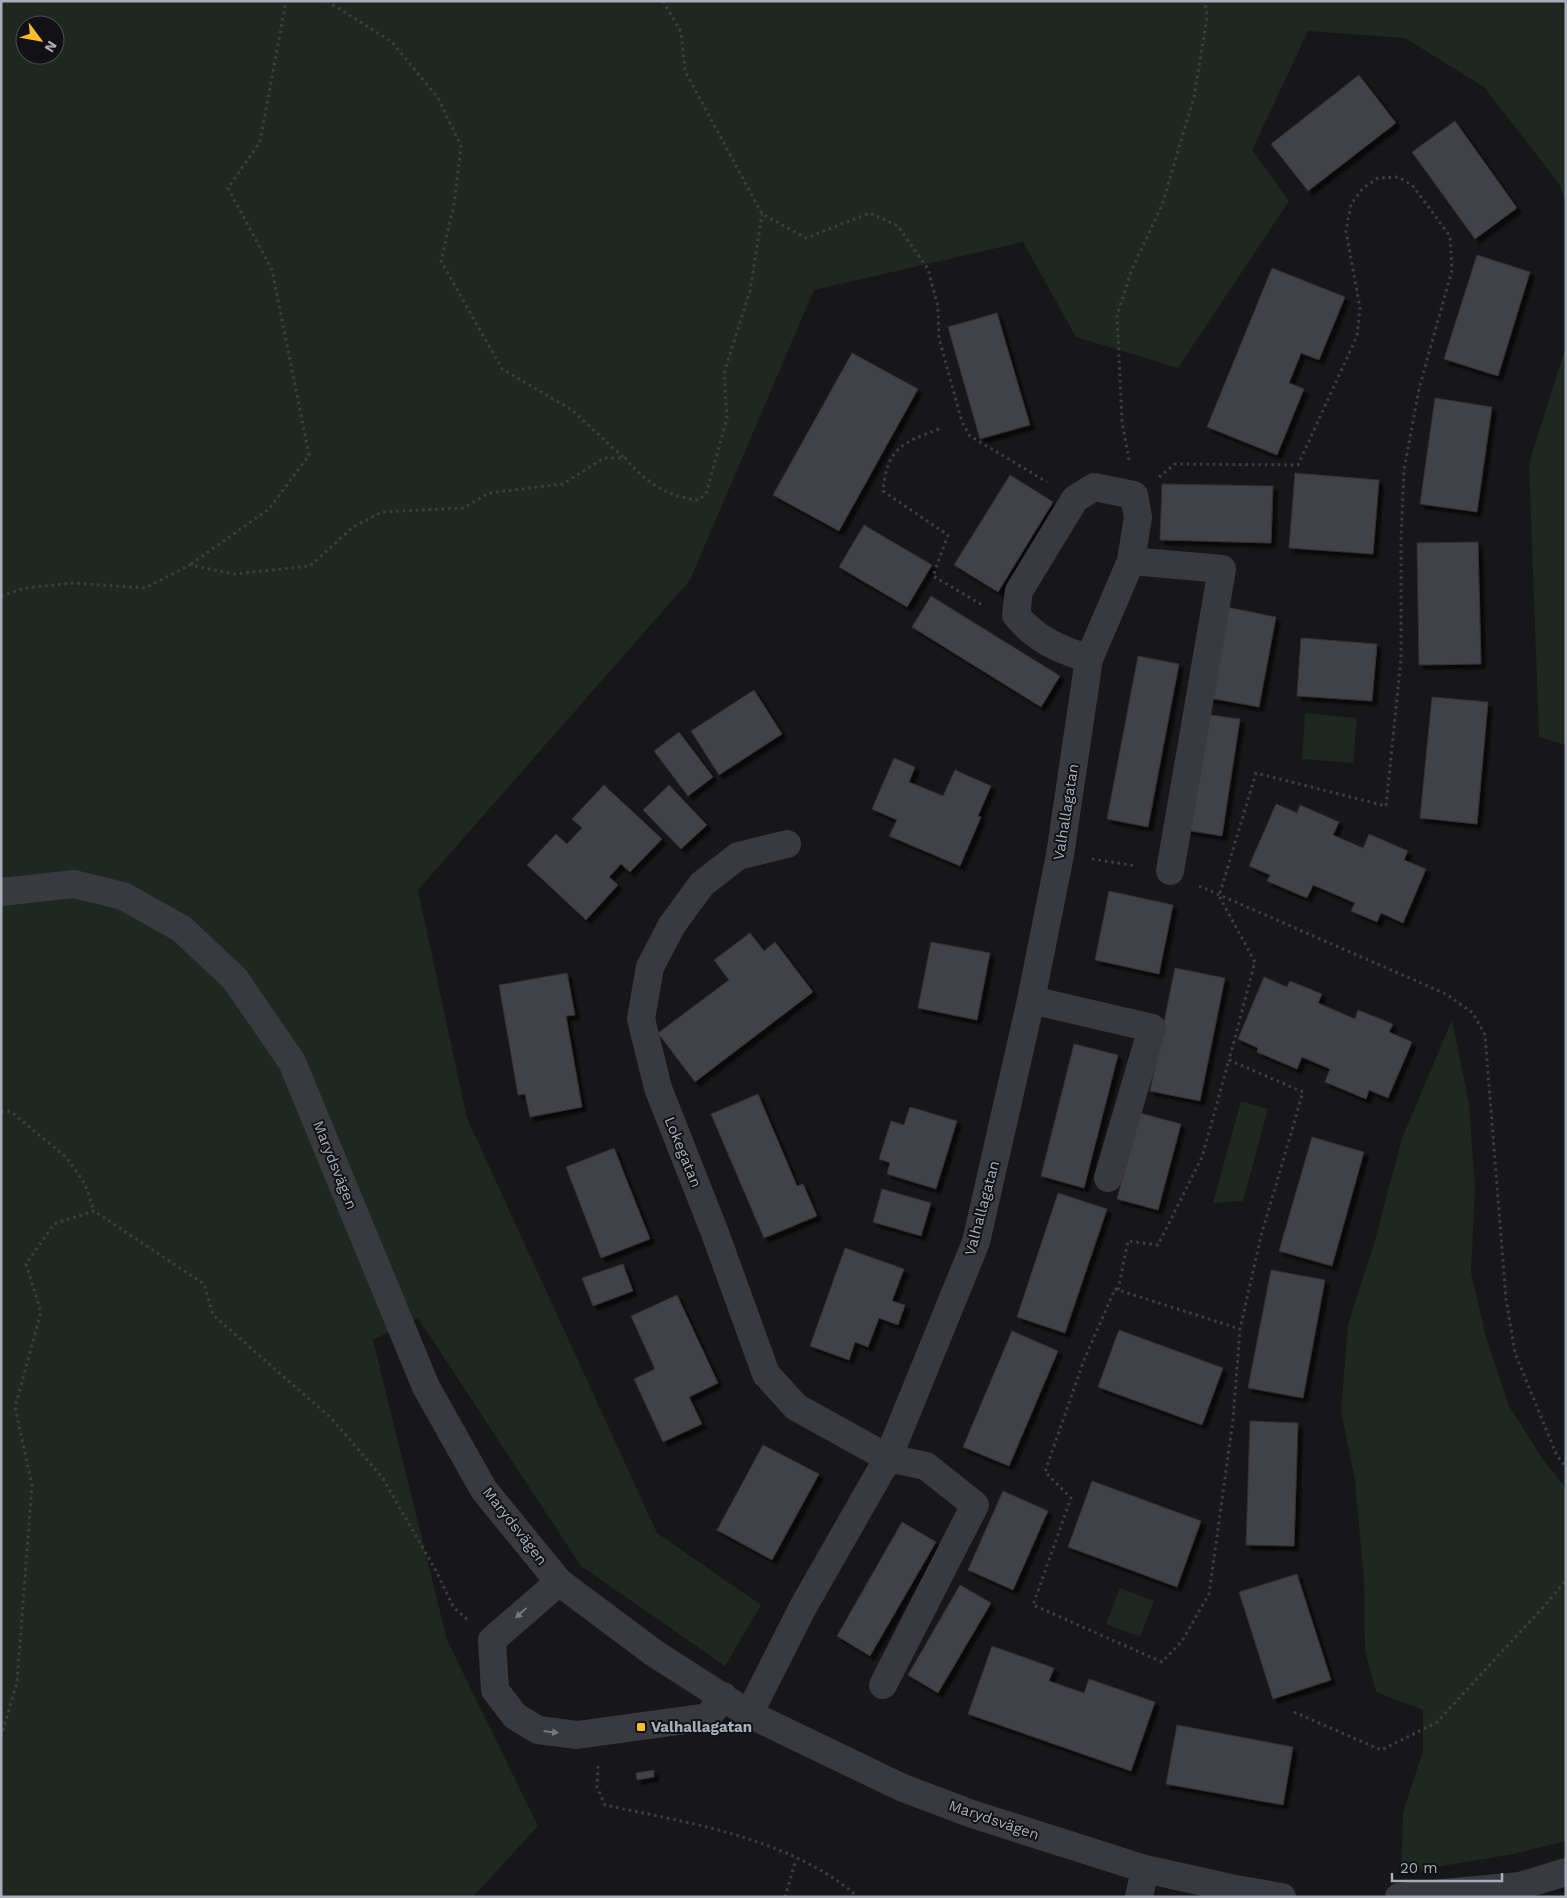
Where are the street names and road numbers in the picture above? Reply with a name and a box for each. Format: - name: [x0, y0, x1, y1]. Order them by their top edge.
- street label: Valhallagatan: [1049, 762, 1083, 862]
- street label: Lokegatan: [661, 1114, 705, 1190]
- street label: Marydsvägen: [309, 1118, 361, 1212]
- street label: Valhallagatan: [961, 1159, 1003, 1257]
- street label: Marydsvägen: [479, 1483, 551, 1569]
- street label: Marydsvägen: [947, 1796, 1041, 1844]

